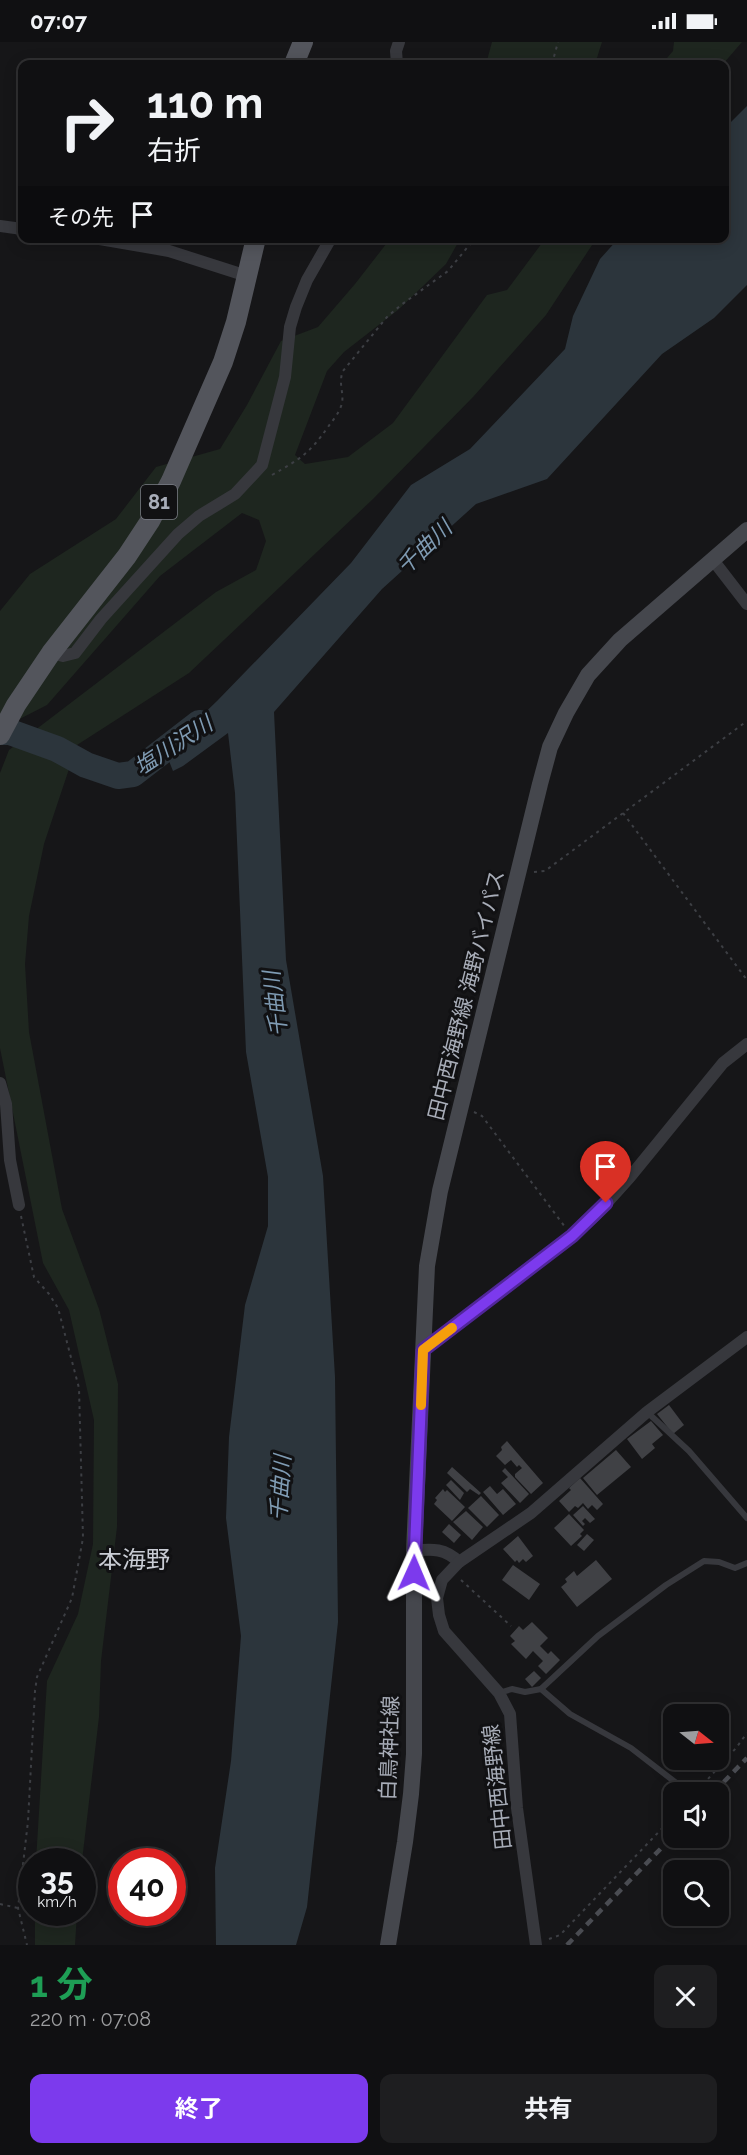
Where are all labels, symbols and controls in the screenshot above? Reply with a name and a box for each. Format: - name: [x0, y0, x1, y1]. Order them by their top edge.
- text: 07:07: [30, 8, 87, 34]
- text: 110 m: [147, 79, 263, 128]
- icon: right: [48, 84, 126, 162]
- text: 右折: [147, 135, 201, 166]
- icon: arrive: [126, 198, 159, 231]
- text: その先: [48, 204, 114, 230]
- road number: 81: [141, 485, 177, 519]
- water label: 千曲川: [391, 513, 458, 579]
- water label: 塩川沢川: [129, 709, 219, 780]
- street label: 田中西海野線 海野バイパス: [423, 867, 509, 1123]
- water label: 千曲川: [258, 968, 292, 1038]
- pin: [580, 1141, 631, 1203]
- icon: arrive: [589, 1150, 622, 1183]
- water label: 千曲川: [265, 1452, 295, 1522]
- position arrow: [382, 1541, 446, 1605]
- district label: 本海野: [98, 1545, 170, 1574]
- street label: 白鳥神社線: [375, 1695, 403, 1801]
- north arrow: [663, 1704, 729, 1770]
- map controls: [663, 1704, 729, 1926]
- street label: 田中西海野線: [478, 1723, 516, 1851]
- button: sound: [663, 1782, 729, 1848]
- speed limit sign: 40: [108, 1848, 186, 1926]
- button: search: [663, 1860, 729, 1926]
- text: 35: [40, 1862, 74, 1897]
- text: km/h: [37, 1893, 77, 1911]
- text: 1 分: [30, 1963, 92, 2005]
- button: close: [654, 1965, 717, 2028]
- text: 220 m · 07:08: [30, 2007, 151, 2031]
- button: 終了: [30, 2074, 368, 2143]
- button: 共有: [380, 2074, 717, 2143]

